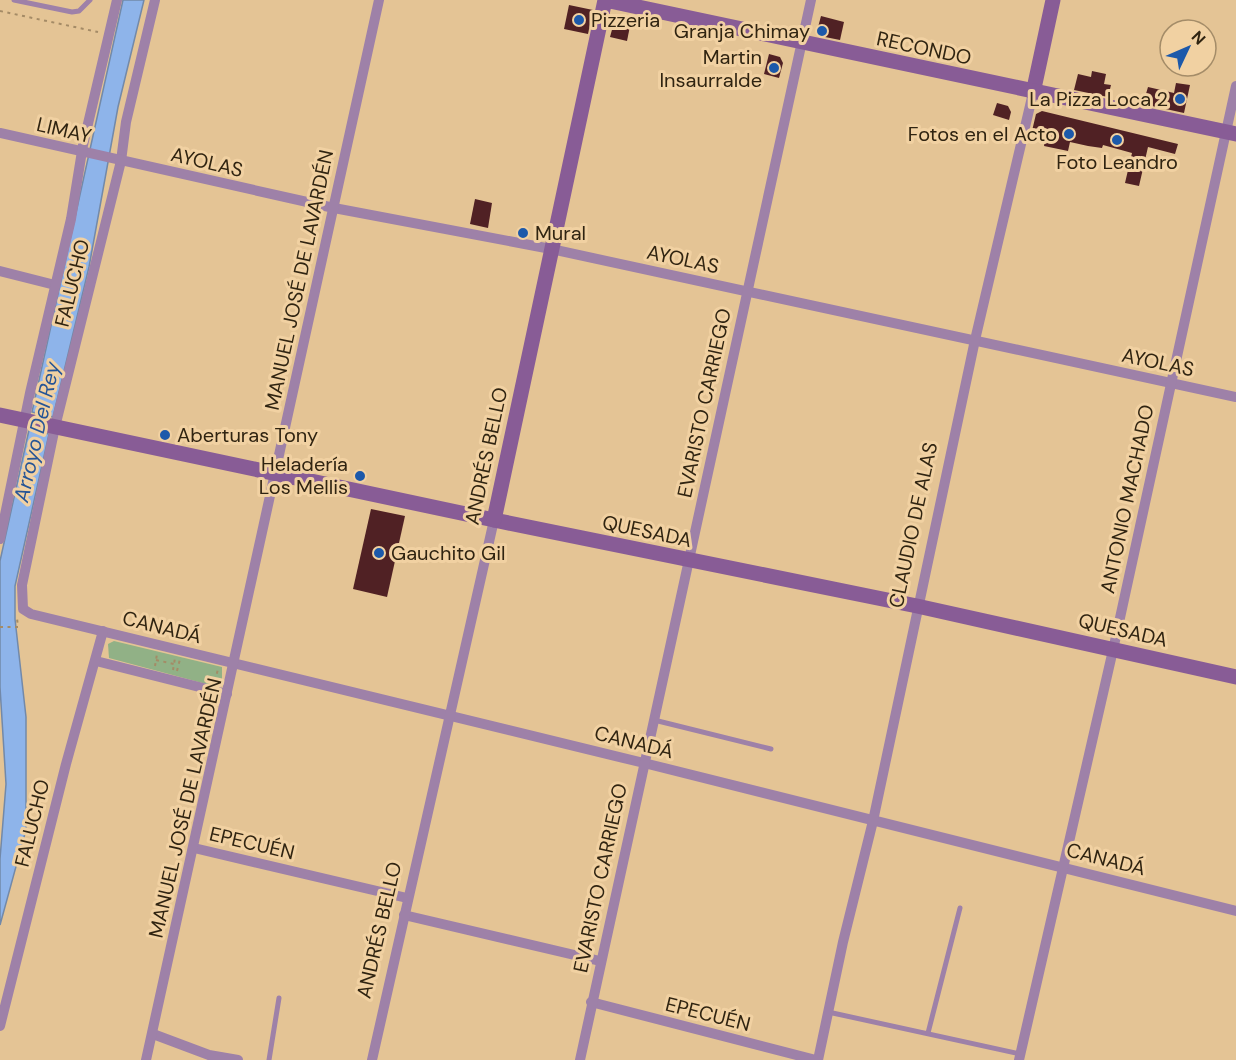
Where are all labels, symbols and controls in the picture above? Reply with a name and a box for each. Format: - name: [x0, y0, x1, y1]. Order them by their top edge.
- place label: Pizzeria: [591, 7, 660, 33]
- marker: Pizzeria: [572, 13, 586, 27]
- place label: Granja Chimay: [674, 18, 810, 44]
- north arrow: [1158, 18, 1218, 78]
- marker: Granja Chimay: [815, 24, 829, 38]
- street label: RECONDO: [874, 25, 974, 71]
- text: N: [1187, 26, 1210, 49]
- place label: Martin Insaurralde: [659, 44, 762, 93]
- marker: Martin Insaurralde: [767, 61, 781, 75]
- place label: La Pizza Loca 2: [1029, 86, 1168, 112]
- marker: La Pizza Loca 2: [1173, 92, 1187, 106]
- street label: LIMAY: [34, 111, 94, 149]
- place label: Fotos en el Acto: [908, 121, 1057, 147]
- marker: Fotos en el Acto: [1062, 127, 1076, 141]
- marker: Foto Leandro: [1110, 133, 1124, 147]
- street label: AYOLAS: [168, 141, 246, 183]
- street label: MANUEL JOSÉ DE LAVARDÉN: [259, 147, 339, 413]
- place label: Foto Leandro: [1056, 149, 1178, 175]
- place label: Mural: [535, 220, 586, 246]
- marker: Mural: [516, 226, 530, 240]
- street label: FALUCHO: [49, 237, 95, 329]
- street label: AYOLAS: [644, 239, 722, 279]
- street label: EVARISTO CARRIEGO: [671, 306, 737, 500]
- street label: AYOLAS: [1119, 342, 1197, 382]
- water label: Arroyo Del Rey: [7, 358, 67, 506]
- street label: ANDRÉS BELLO: [459, 385, 513, 527]
- street label: ANTONIO MACHADO: [1094, 402, 1160, 596]
- place label: Aberturas Tony: [177, 422, 318, 448]
- marker: Aberturas Tony: [158, 428, 172, 442]
- street label: CLAUDIO DE ALAS: [883, 440, 943, 610]
- place label: Heladería Los Mellis: [259, 451, 348, 500]
- marker: Heladería Los Mellis: [353, 469, 367, 483]
- street label: QUESADA: [600, 509, 694, 553]
- place label: Gauchito Gil: [391, 540, 505, 566]
- marker: Gauchito Gil: [372, 546, 386, 560]
- street label: CANADÁ: [120, 605, 204, 649]
- street label: QUESADA: [1076, 607, 1170, 653]
- street label: MANUEL JOSÉ DE LAVARDÉN: [142, 676, 228, 940]
- street label: CANADÁ: [592, 720, 676, 764]
- street label: FALUCHO: [9, 777, 55, 869]
- street label: EVARISTO CARRIEGO: [567, 781, 633, 975]
- street label: EPECUÉN: [207, 821, 297, 865]
- street label: CANADÁ: [1064, 837, 1148, 881]
- street label: ANDRÉS BELLO: [351, 859, 407, 1001]
- street label: EPECUÉN: [663, 991, 753, 1037]

